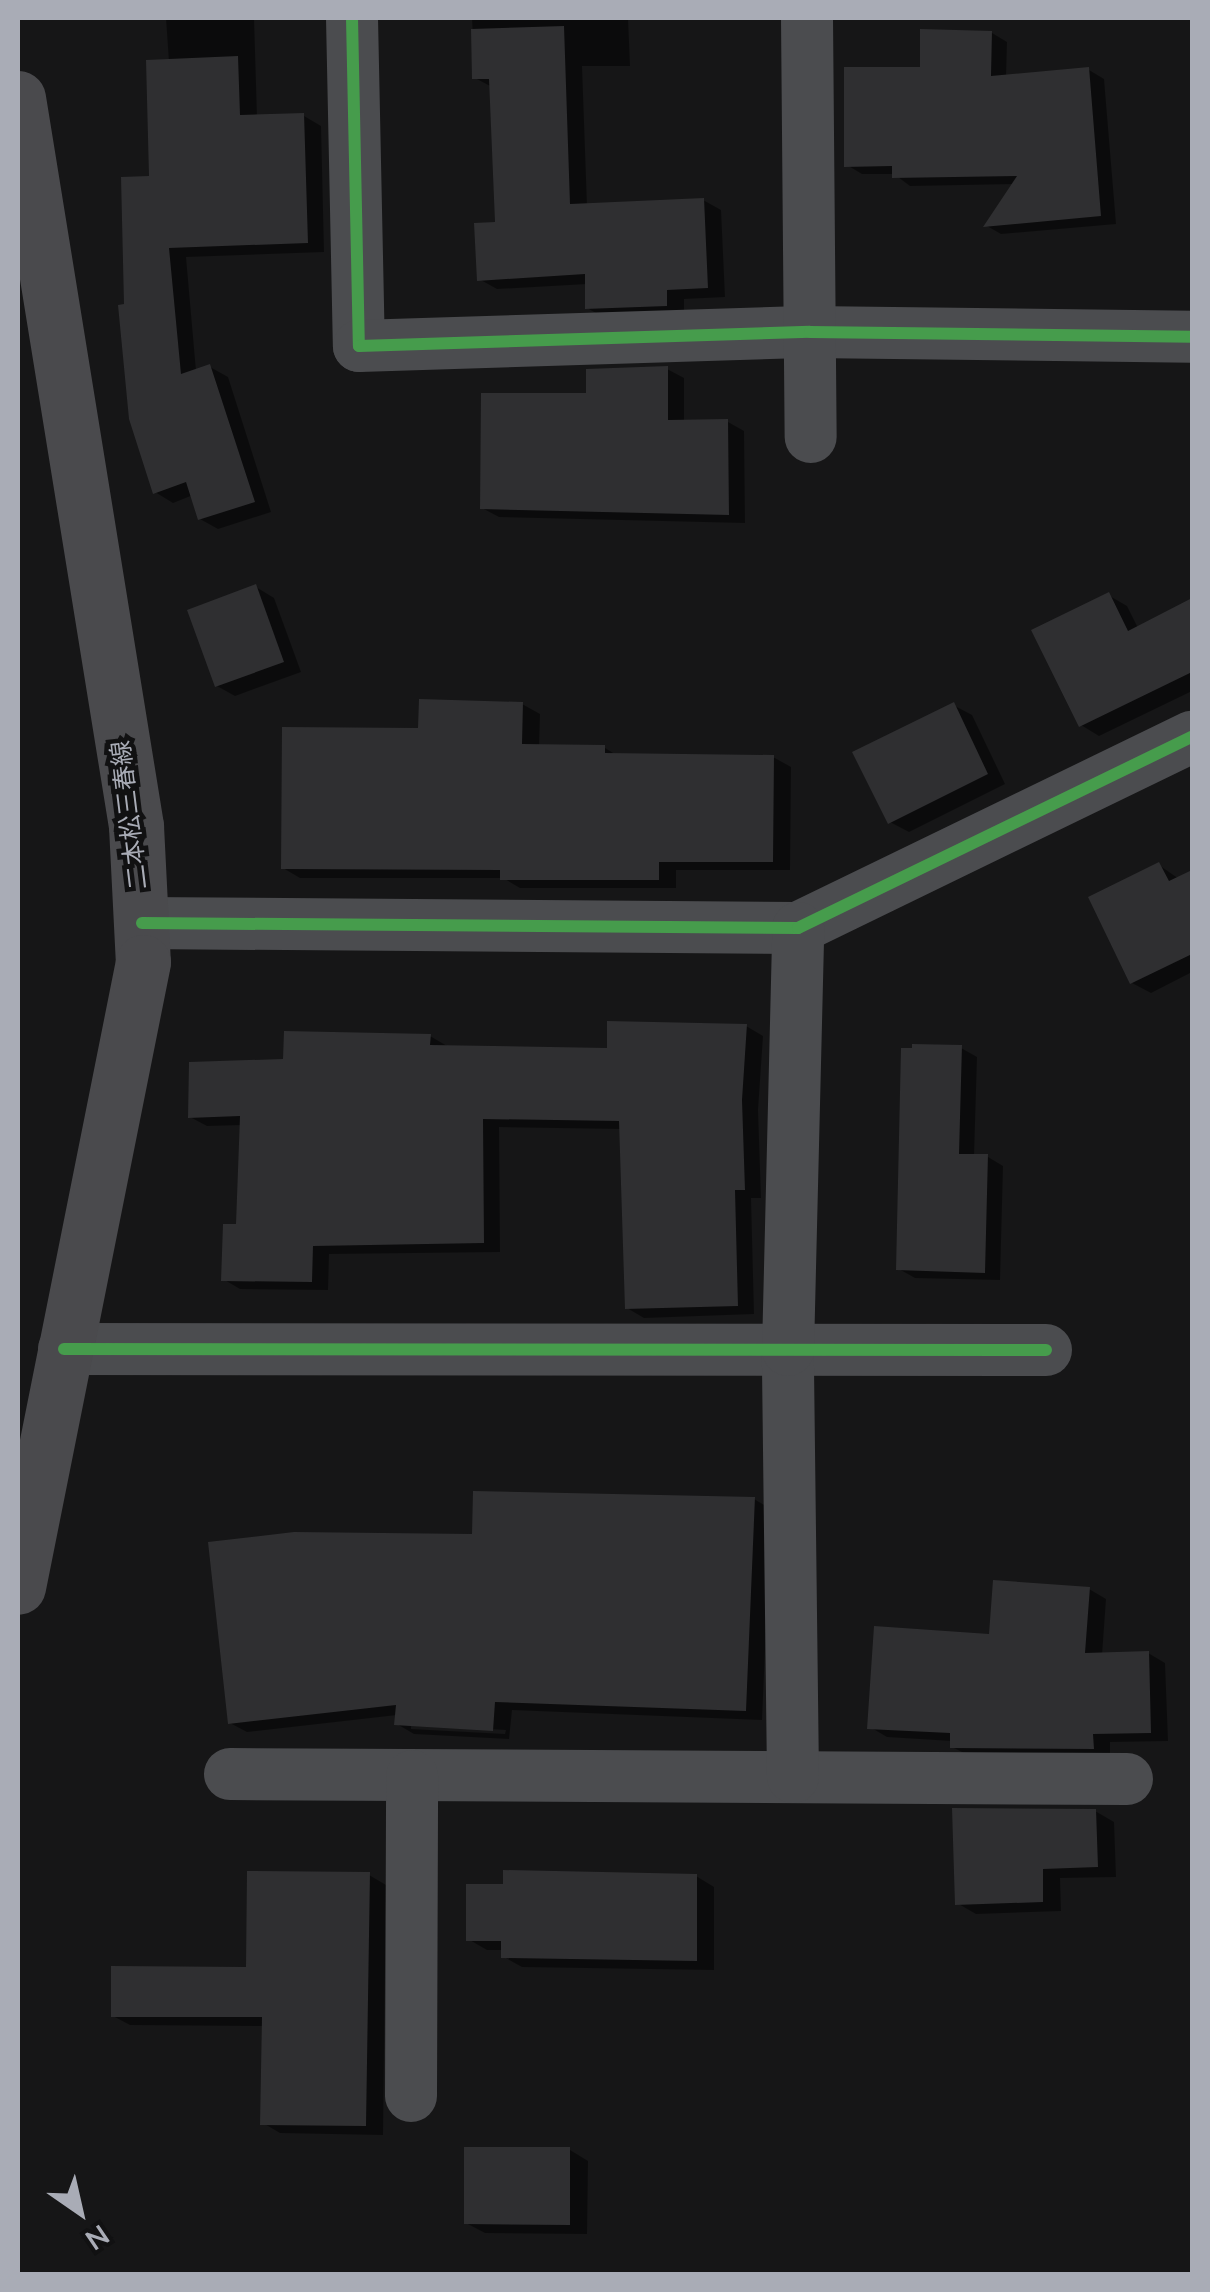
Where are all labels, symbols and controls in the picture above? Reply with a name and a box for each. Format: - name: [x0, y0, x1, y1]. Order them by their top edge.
- street label: 二本松三春線: [106, 739, 154, 891]
- north arrow: [30, 2162, 130, 2262]
- text: N: [77, 2215, 116, 2258]

